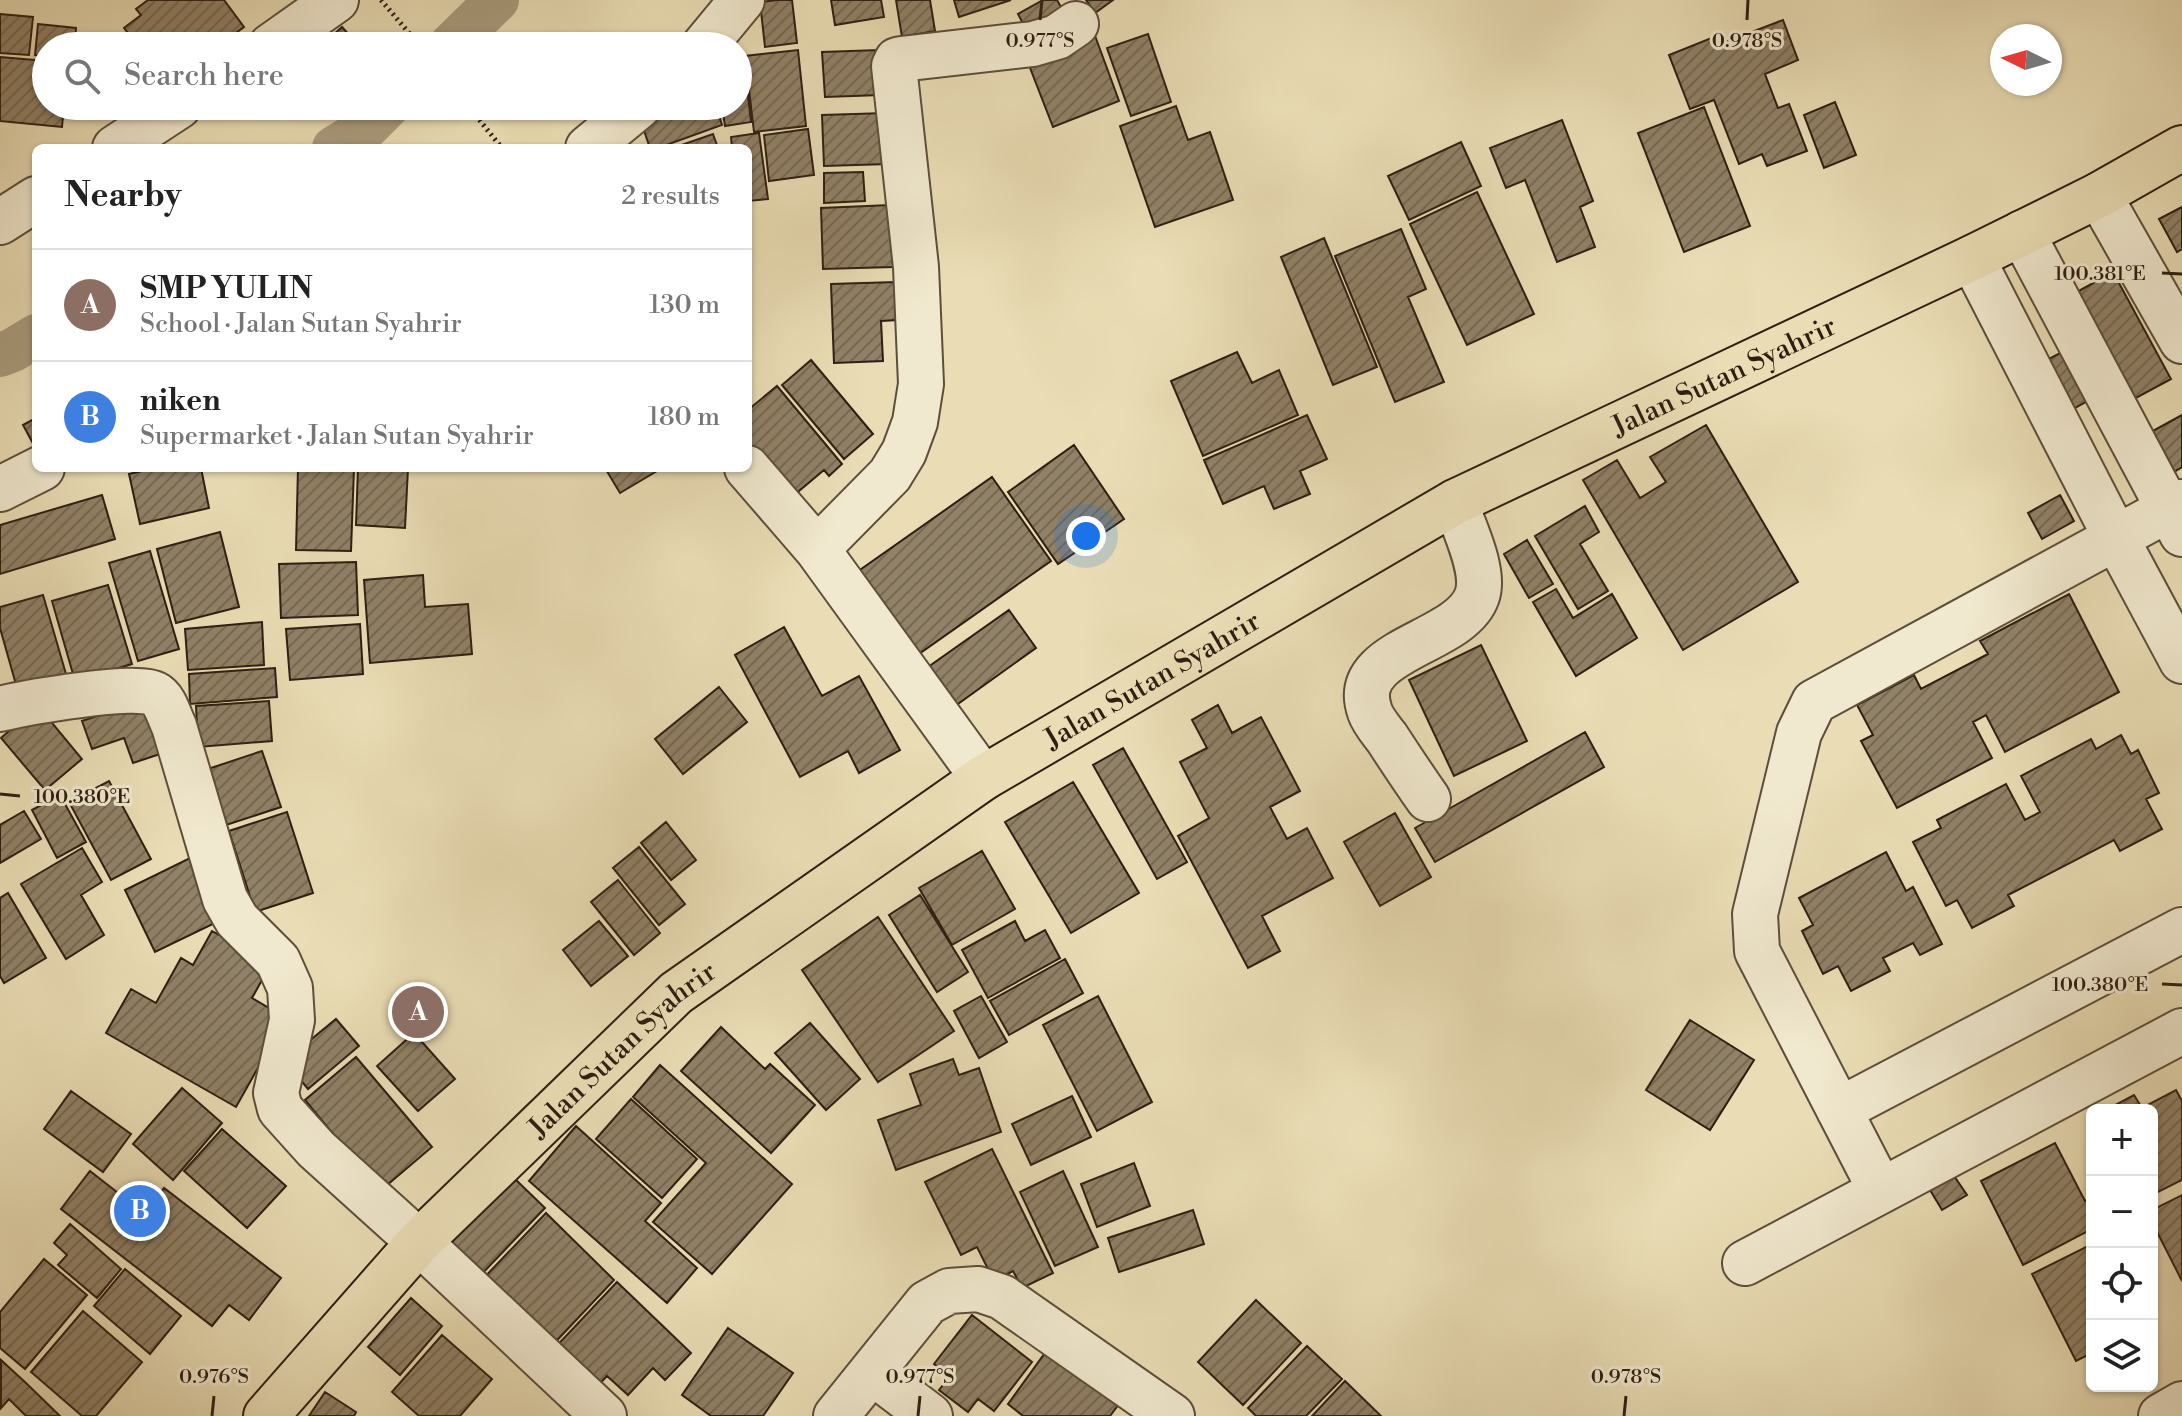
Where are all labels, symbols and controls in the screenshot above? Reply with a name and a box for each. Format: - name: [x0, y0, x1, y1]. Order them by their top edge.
- north arrow: [1990, 24, 2062, 96]
- text: 0.977°S: [1006, 29, 1074, 54]
- text: 0.978°S: [1712, 29, 1782, 54]
- search box: [32, 32, 752, 120]
- icon: search: [60, 54, 104, 98]
- text: Search here: [124, 57, 284, 95]
- text: Nearby: [64, 175, 182, 217]
- text: 2 results: [621, 180, 720, 212]
- text: 100.381°E: [2054, 262, 2146, 287]
- text: SMP YULIN: [140, 270, 313, 308]
- text: A: [81, 289, 99, 321]
- text: 130 m: [649, 289, 720, 321]
- text: School · Jalan Sutan Syahrir: [140, 308, 462, 340]
- street label: Jalan Sutan Syahrir: [1605, 309, 1842, 445]
- text: niken: [140, 382, 221, 420]
- text: B: [80, 401, 100, 433]
- text: 180 m: [648, 401, 720, 433]
- text: Supermarket · Jalan Sutan Syahrir: [140, 420, 534, 452]
- your location: [1066, 516, 1106, 556]
- street label: Jalan Sutan Syahrir: [1038, 604, 1267, 758]
- text: 100.380°E: [34, 785, 130, 810]
- street label: Jalan Sutan Syahrir: [521, 954, 723, 1146]
- text: 100.380°E: [2052, 973, 2148, 998]
- pin: A: [392, 982, 444, 1042]
- map controls: [2086, 1104, 2158, 1392]
- button: +: [2086, 1104, 2158, 1176]
- button: −: [2086, 1176, 2158, 1248]
- pin: B: [114, 1181, 166, 1241]
- button: locate: [2086, 1248, 2158, 1320]
- button: layers: [2086, 1320, 2158, 1392]
- text: 0.976°S: [179, 1365, 249, 1390]
- text: 0.977°S: [886, 1365, 954, 1390]
- text: 0.978°S: [1591, 1365, 1661, 1390]

